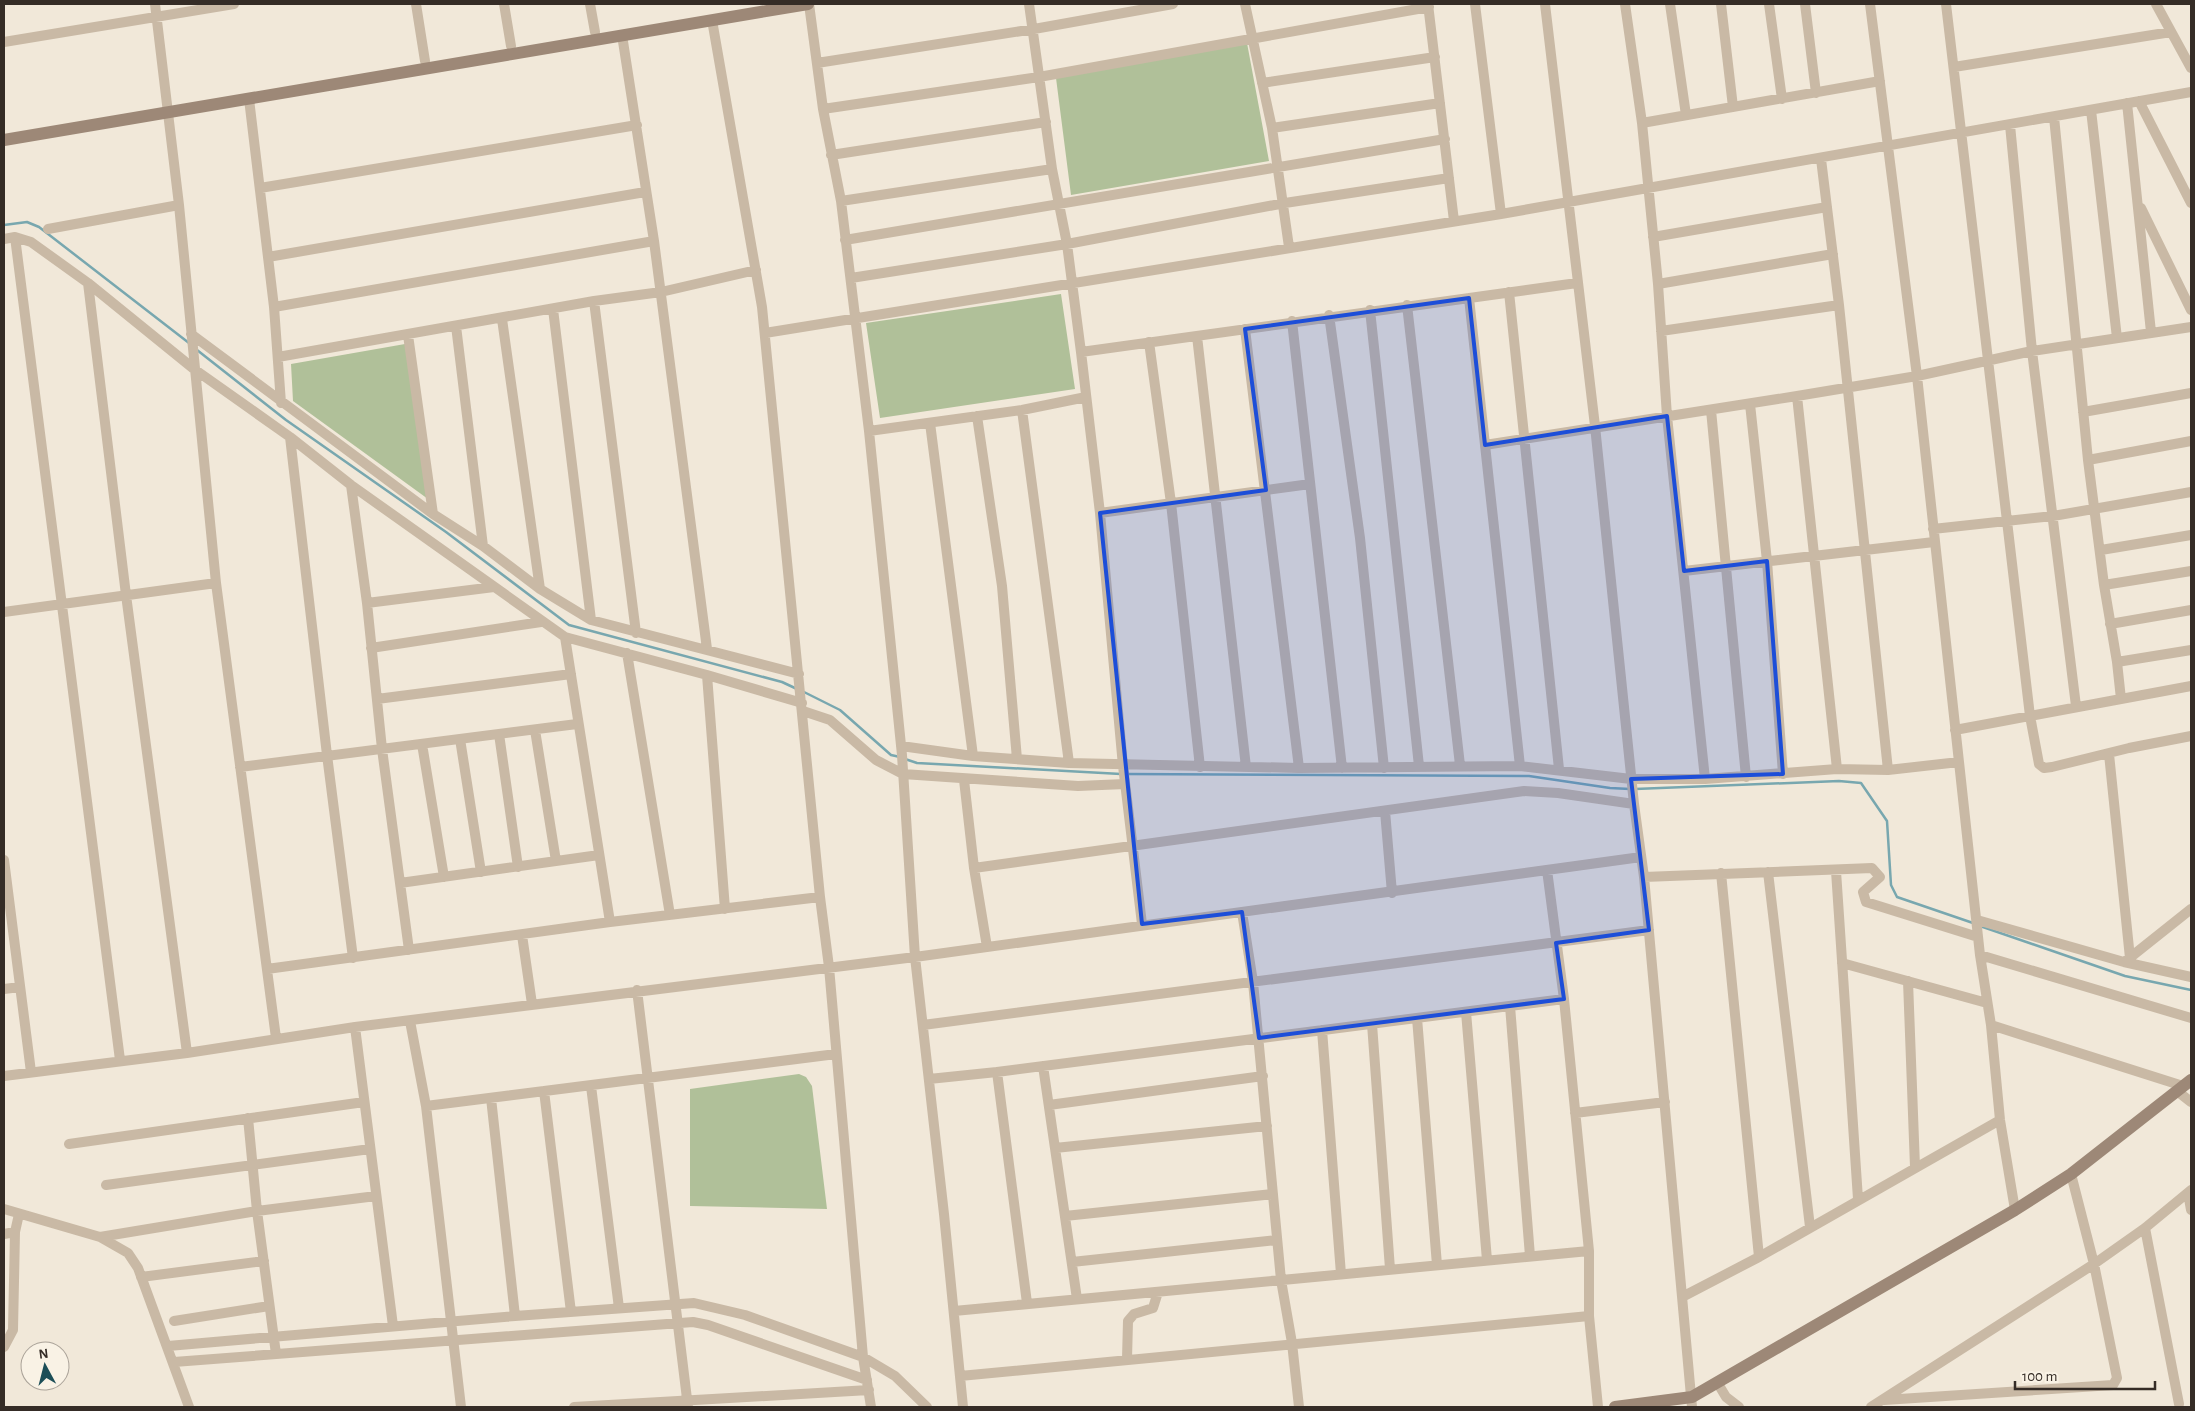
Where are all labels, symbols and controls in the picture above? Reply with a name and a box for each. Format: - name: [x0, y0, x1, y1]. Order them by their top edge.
- north arrow: [20, 1341, 70, 1391]
- text: N: [38, 1347, 49, 1362]
- scale bar: [2015, 1358, 2155, 1390]
- text: 100 m: [2022, 1369, 2057, 1384]

